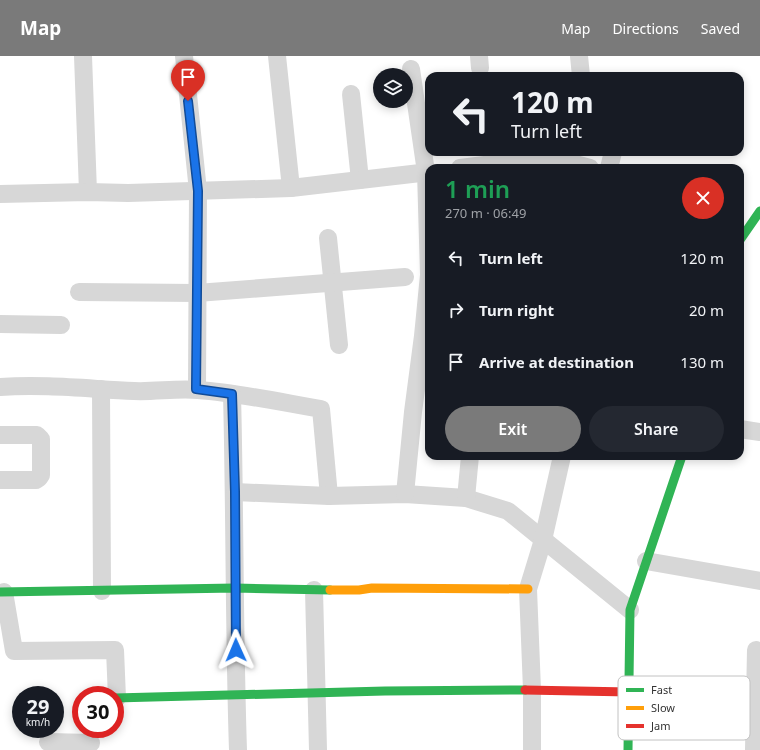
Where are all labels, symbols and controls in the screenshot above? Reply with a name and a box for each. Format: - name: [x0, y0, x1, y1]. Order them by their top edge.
- text: Map: [20, 15, 61, 41]
- text: Map: [561, 19, 590, 38]
- text: Directions: [612, 19, 679, 38]
- text: Saved: [701, 19, 740, 38]
- pin: [171, 60, 205, 101]
- icon: arrive: [177, 66, 199, 88]
- map controls: [373, 68, 413, 108]
- button: layers: [373, 68, 413, 108]
- text: 120 m: [511, 83, 594, 121]
- icon: left: [445, 88, 497, 140]
- text: Turn left: [511, 119, 582, 143]
- text: 1 min: [445, 172, 510, 205]
- button: close: [682, 177, 724, 219]
- text: 270 m · 06:49: [445, 204, 526, 222]
- icon: left: [445, 247, 467, 269]
- text: Turn left: [479, 248, 543, 268]
- text: 120 m: [680, 248, 724, 268]
- icon: right: [445, 299, 467, 321]
- text: Turn right: [479, 300, 554, 320]
- text: 20 m: [689, 300, 724, 320]
- icon: arrive: [445, 351, 467, 373]
- text: Arrive at destination: [479, 352, 634, 372]
- text: 130 m: [680, 352, 724, 372]
- button: Exit: [445, 406, 581, 452]
- button: Share: [589, 406, 724, 452]
- position arrow: [215, 629, 257, 671]
- legend: [618, 676, 750, 740]
- text: Fast: [651, 682, 672, 697]
- speed limit sign: 30: [72, 686, 124, 738]
- text: 29: [27, 693, 49, 720]
- text: Slow: [651, 700, 675, 715]
- text: km/h: [26, 715, 50, 729]
- text: Jam: [650, 718, 670, 733]

